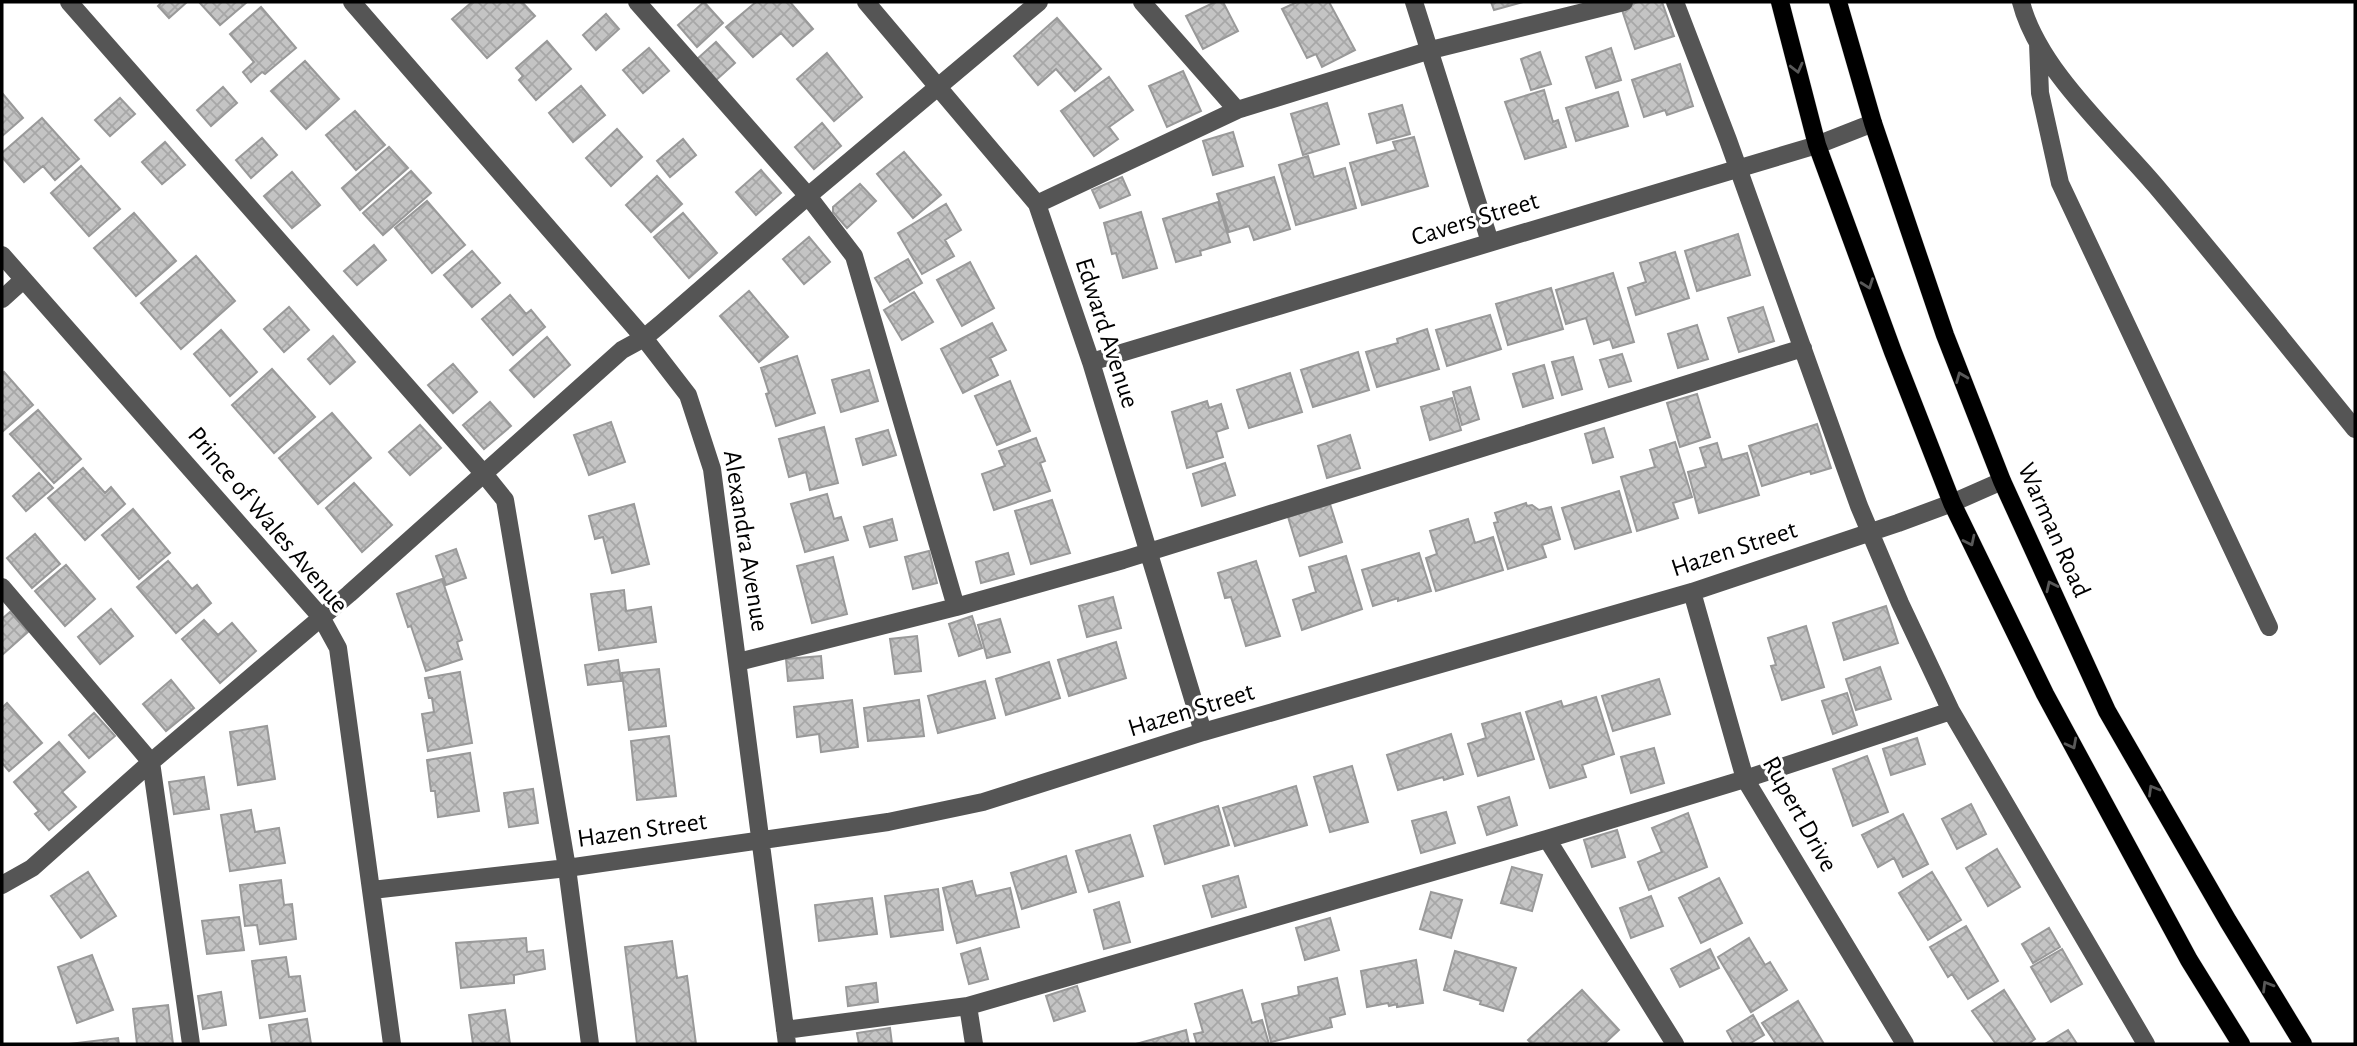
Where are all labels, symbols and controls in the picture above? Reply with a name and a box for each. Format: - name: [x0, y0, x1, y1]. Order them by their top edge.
- one-way arrow: [1789, 62, 1803, 74]
- street label: Cavers Street: [1408, 187, 1542, 251]
- street label: Edward Avenue: [1071, 255, 1143, 411]
- one-way arrow: [1860, 277, 1874, 289]
- one-way arrow: [1956, 372, 1970, 384]
- street label: Prince of Wales Avenue: [183, 422, 353, 618]
- street label: Alexandra Avenue: [719, 449, 773, 633]
- street label: Warman Road: [2013, 459, 2095, 601]
- street label: Hazen Street: [1668, 516, 1800, 582]
- one-way arrow: [1962, 534, 1976, 546]
- one-way arrow: [2045, 581, 2059, 594]
- street label: Hazen Street: [1125, 678, 1257, 742]
- one-way arrow: [2064, 737, 2077, 749]
- street label: Rupert Drive: [1758, 752, 1842, 876]
- one-way arrow: [2148, 784, 2161, 797]
- street label: Hazen Street: [576, 808, 708, 852]
- one-way arrow: [2262, 981, 2275, 994]

